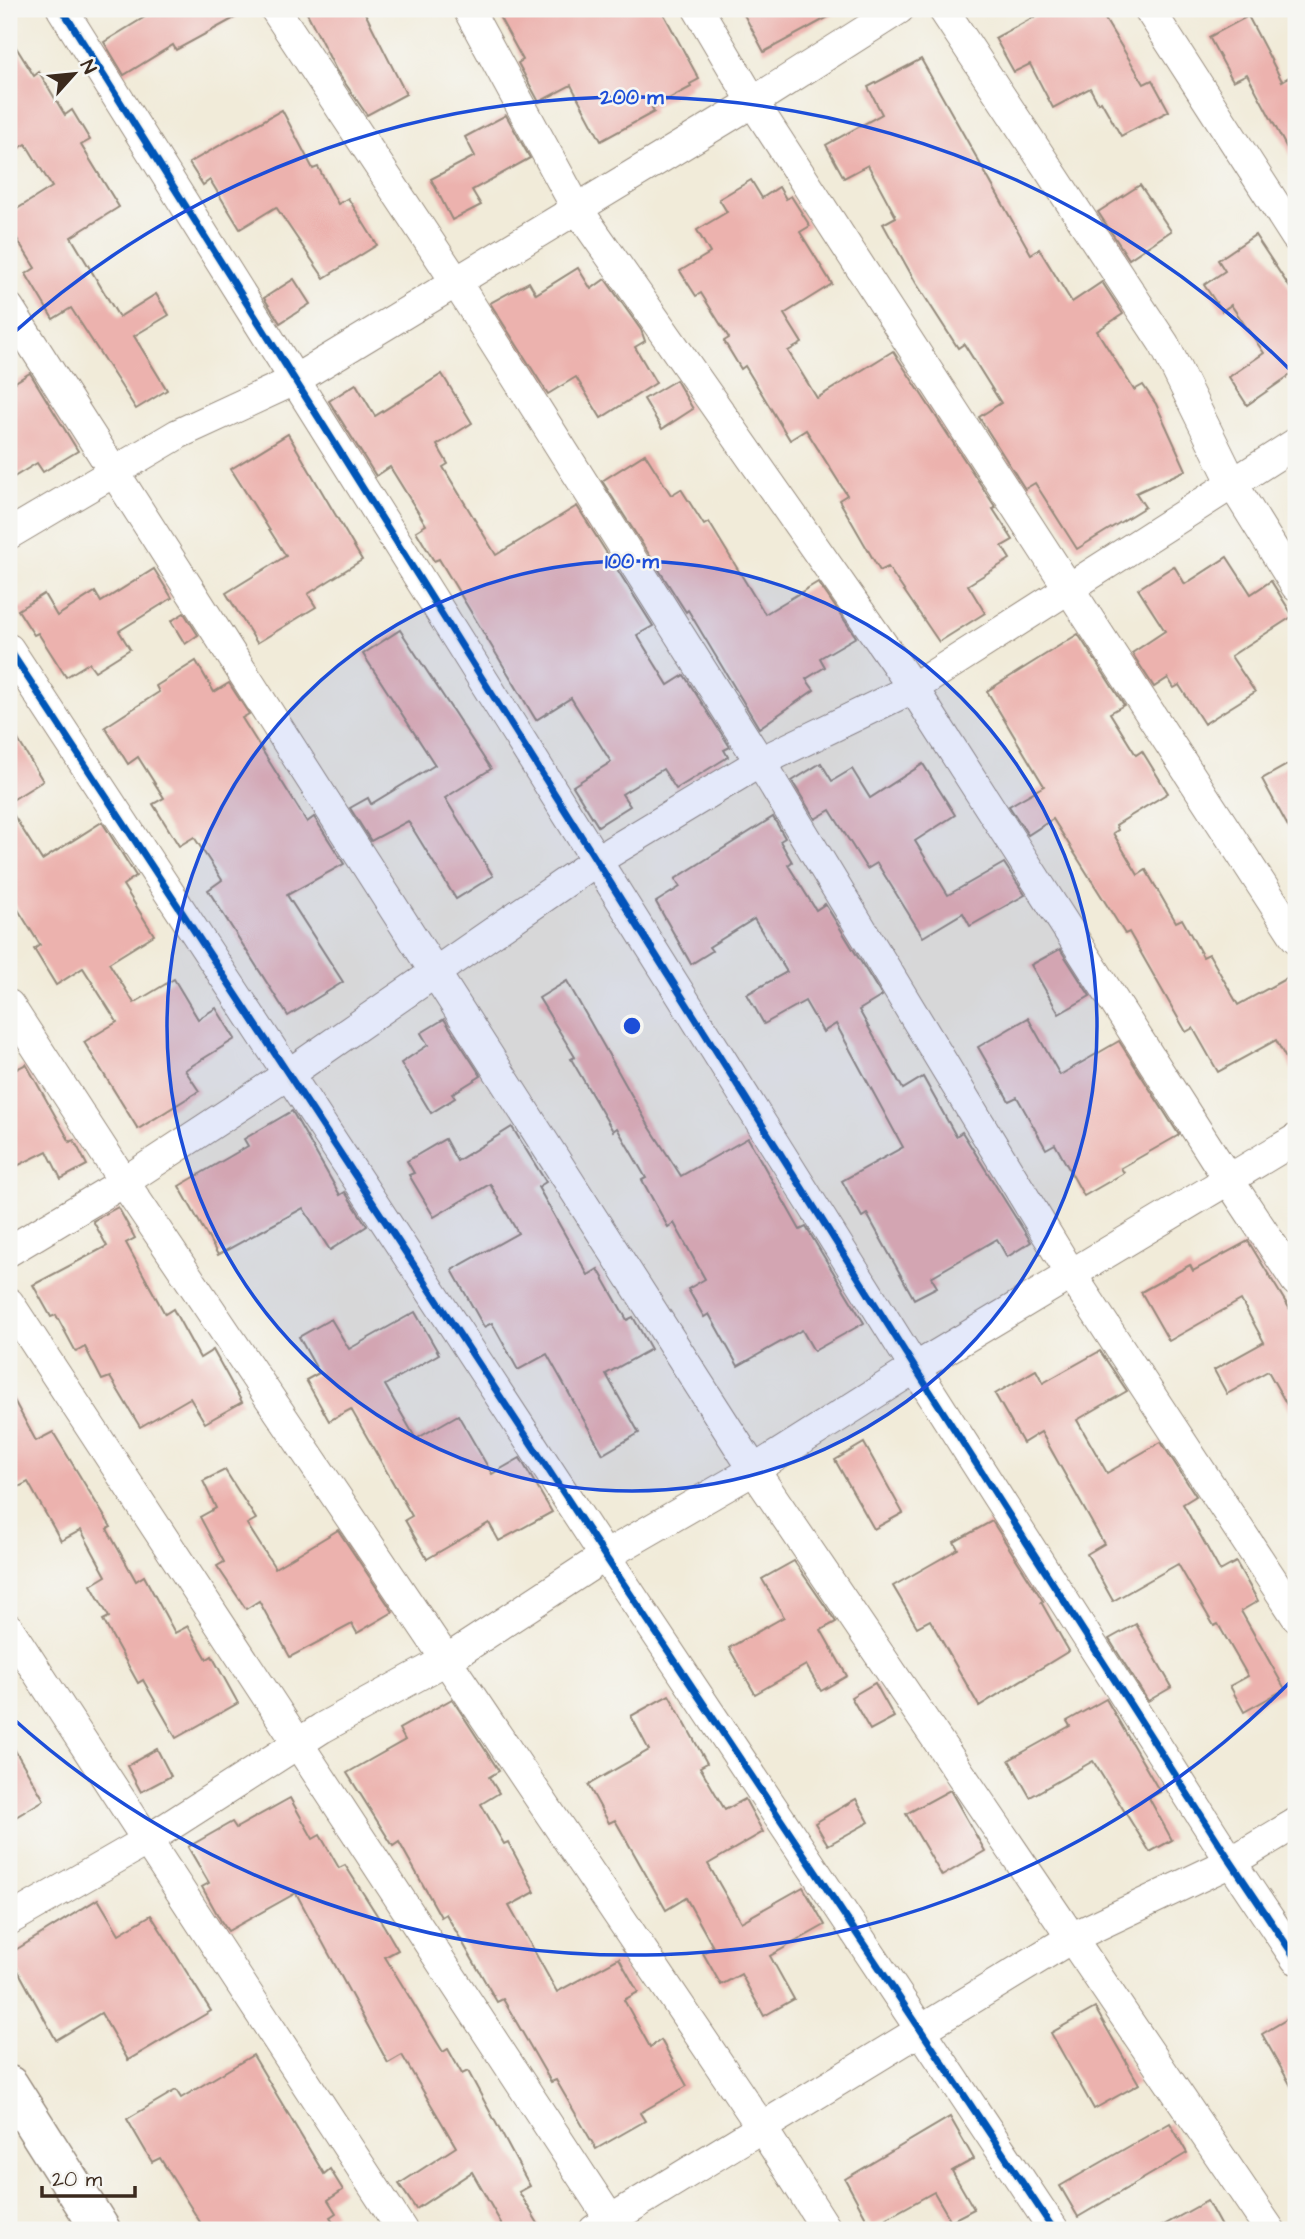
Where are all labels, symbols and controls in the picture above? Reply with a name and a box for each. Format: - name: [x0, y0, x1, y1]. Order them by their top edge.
- north arrow: [38, 38, 108, 108]
- text: N: [73, 56, 103, 78]
- text: 200 m: [599, 83, 664, 112]
- text: 100 m: [605, 547, 660, 576]
- centre of rings: [620, 1014, 644, 1038]
- scale bar: [42, 2155, 135, 2199]
- text: 20 m: [52, 2165, 103, 2194]

